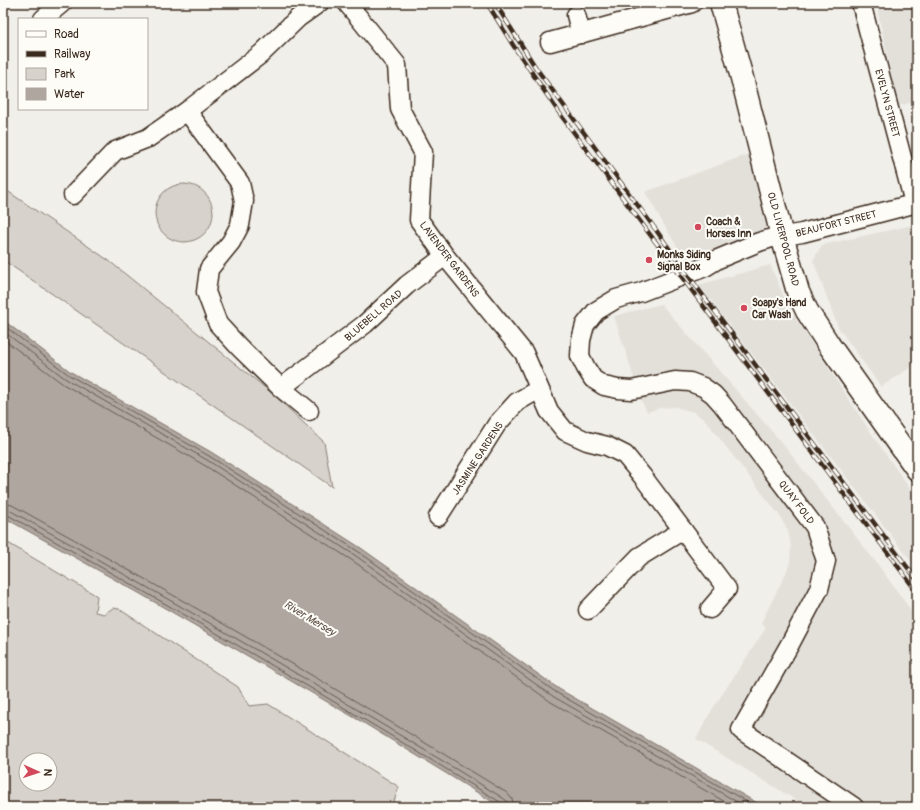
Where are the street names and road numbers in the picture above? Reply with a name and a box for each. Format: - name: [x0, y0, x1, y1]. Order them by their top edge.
- street label: EVELYN STREET: [872, 68, 902, 139]
- street label: OLD LIVERPOOL ROAD: [765, 191, 801, 288]
- street label: BEAUFORT STREET: [795, 208, 878, 240]
- street label: LAVENDER GARDENS: [417, 219, 482, 300]
- street label: BLUEBELL ROAD: [342, 287, 405, 344]
- street label: JASMINE GARDENS: [450, 420, 506, 497]
- street label: QUAY FOLD: [776, 478, 816, 527]

